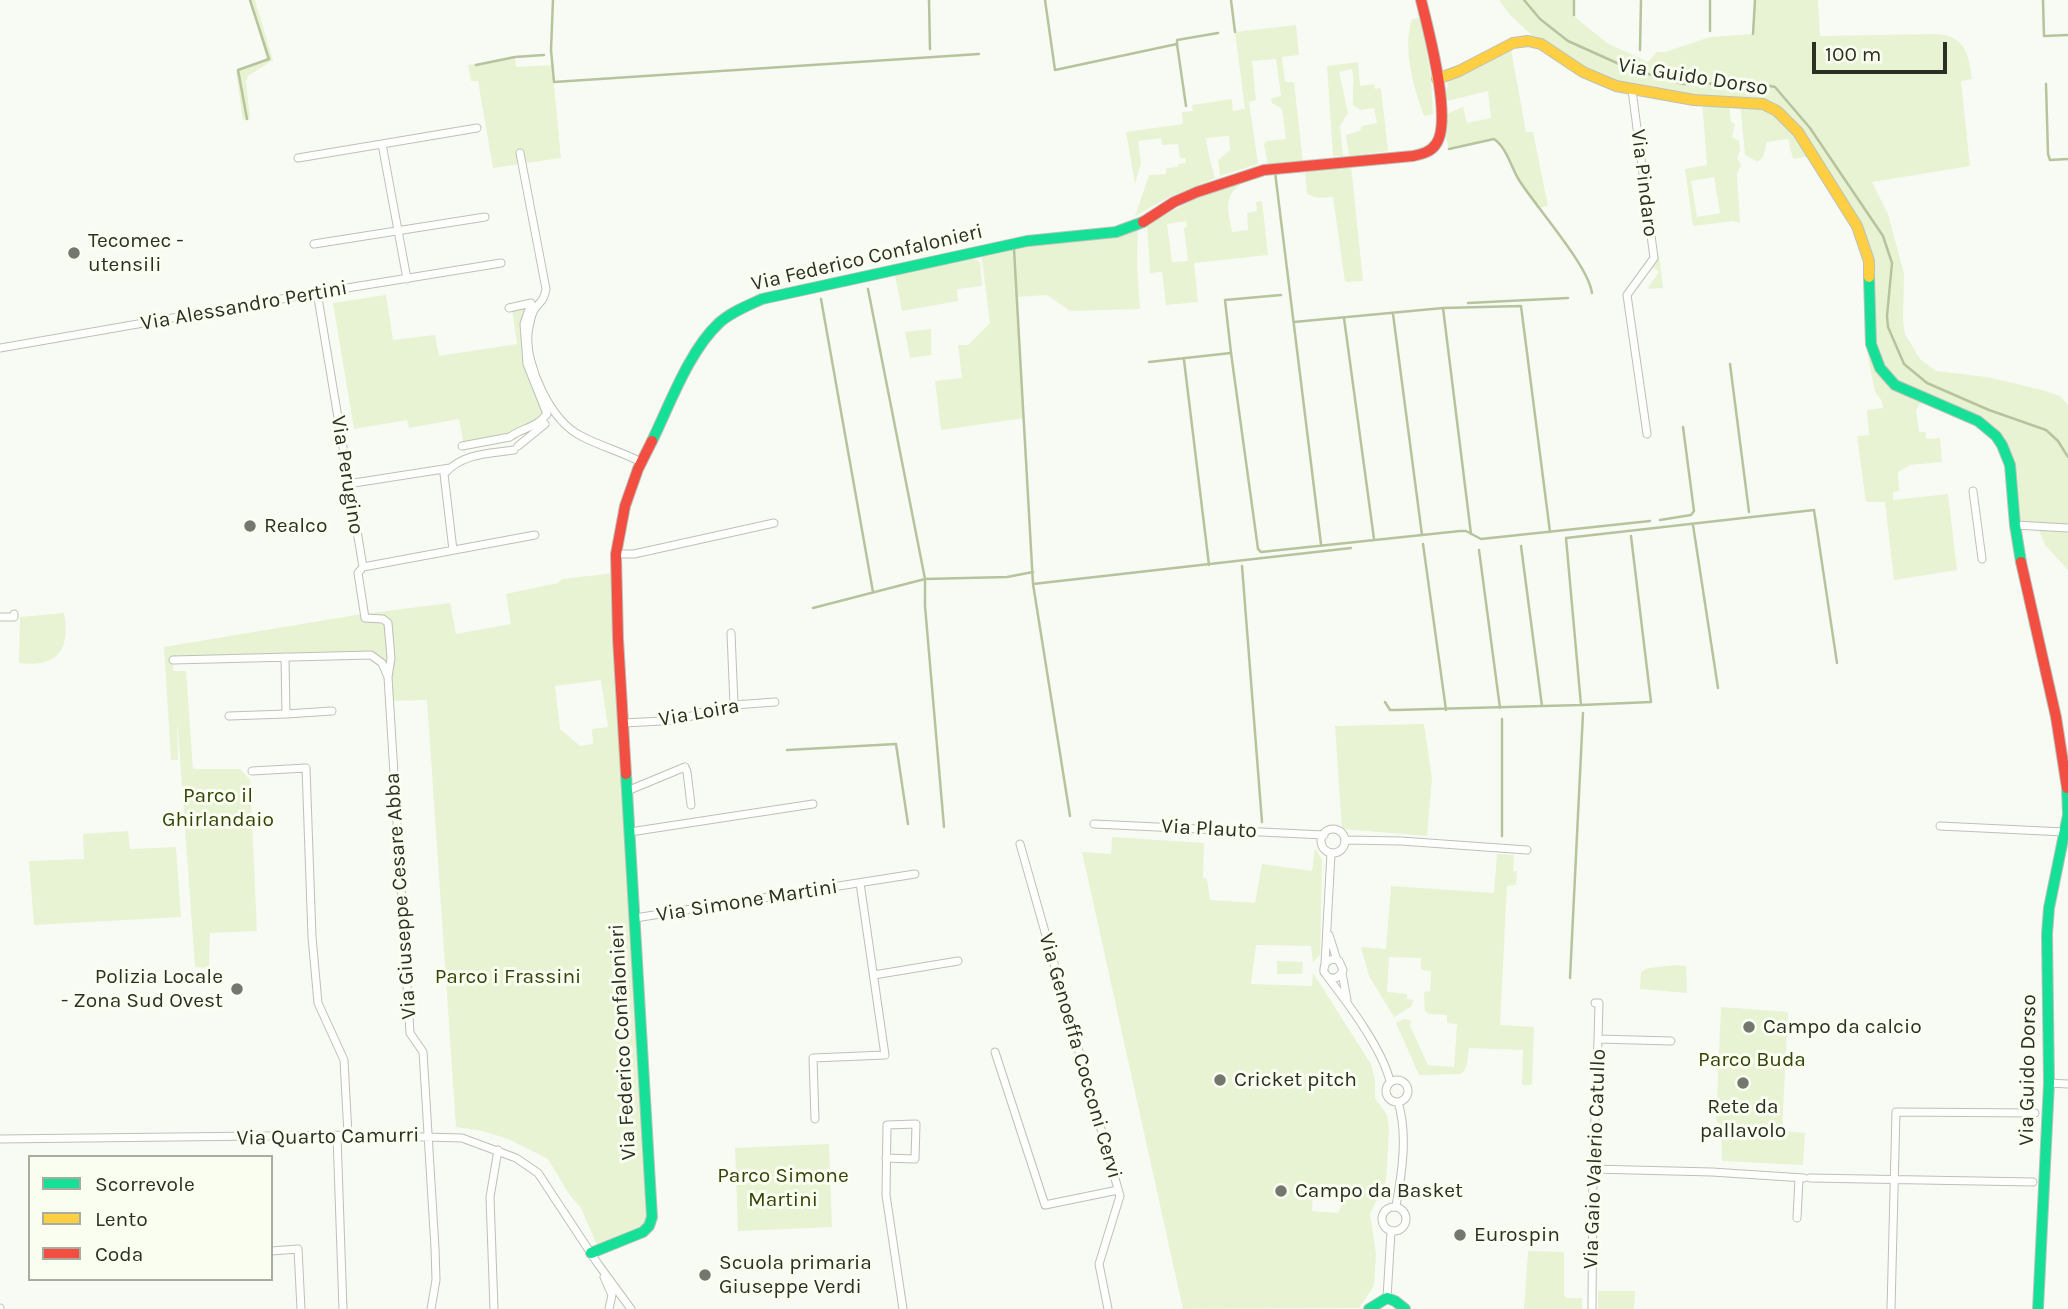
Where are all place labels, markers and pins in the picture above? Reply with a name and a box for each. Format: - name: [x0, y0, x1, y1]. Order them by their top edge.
- place label: Tecomec - utensili: [88, 228, 184, 278]
- marker: Tecomec - utensili: [66, 245, 82, 261]
- place label: Realco: [264, 513, 327, 539]
- marker: Realco: [242, 518, 258, 534]
- place label: Polizia Locale - Zona Sud Ovest: [61, 964, 223, 1014]
- marker: Polizia Locale - Zona Sud Ovest: [229, 981, 245, 997]
- place label: Campo da calcio: [1763, 1014, 1922, 1040]
- marker: Campo da calcio: [1741, 1019, 1757, 1035]
- place label: Cricket pitch: [1234, 1067, 1357, 1093]
- marker: Cricket pitch: [1212, 1072, 1228, 1088]
- marker: Rete da pallavolo: [1735, 1075, 1751, 1091]
- place label: Rete da pallavolo: [1700, 1094, 1786, 1144]
- place label: Campo da Basket: [1295, 1178, 1463, 1204]
- marker: Campo da Basket: [1273, 1183, 1289, 1199]
- place label: Eurospin: [1474, 1222, 1560, 1248]
- marker: Eurospin: [1452, 1227, 1468, 1243]
- place label: Scuola primaria Giuseppe Verdi: [719, 1250, 872, 1300]
- marker: Scuola primaria Giuseppe Verdi: [697, 1267, 713, 1283]

